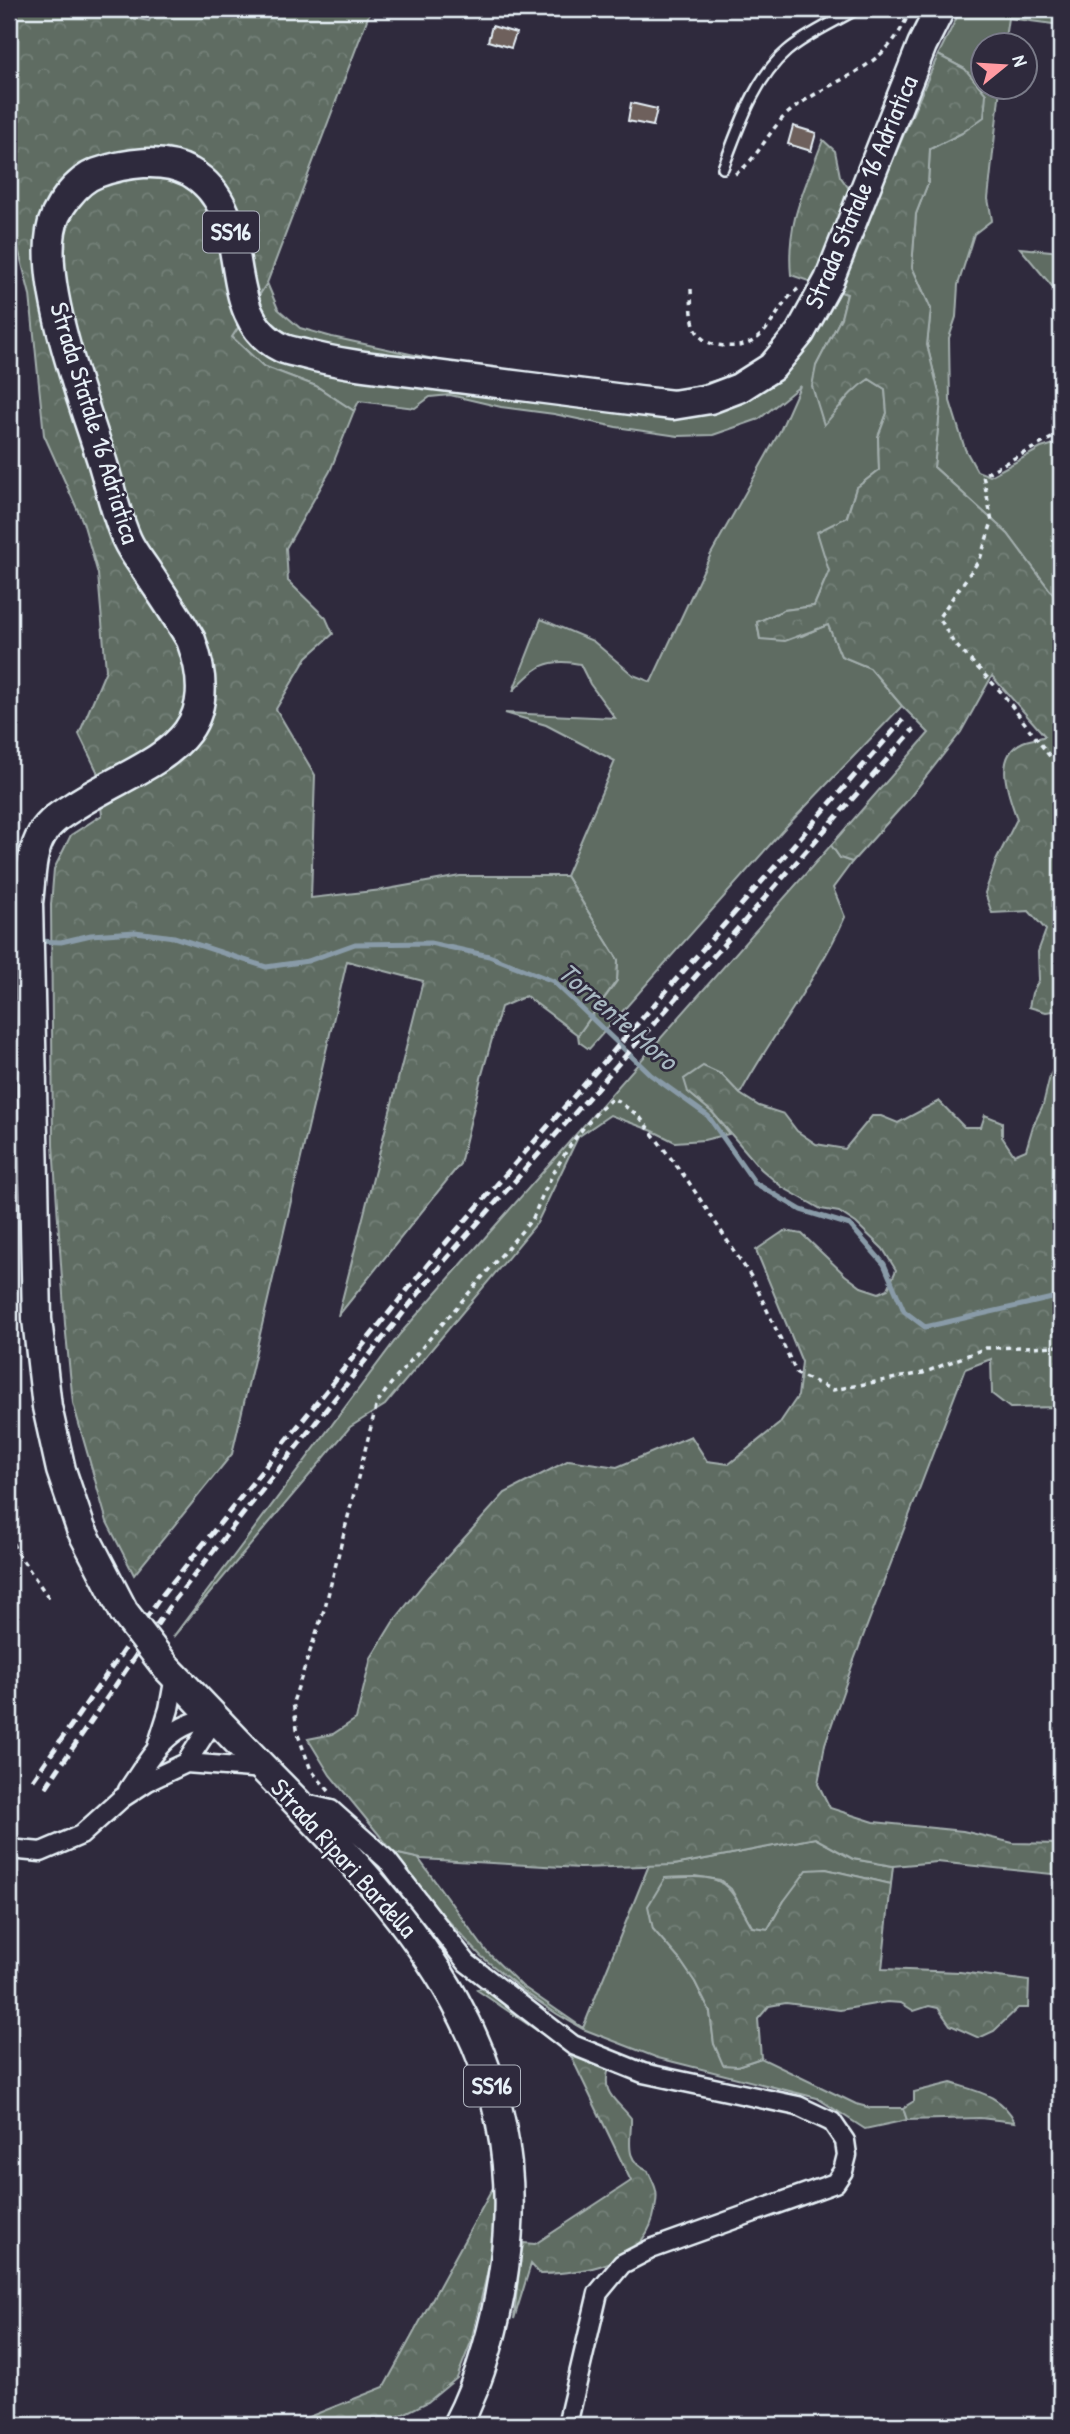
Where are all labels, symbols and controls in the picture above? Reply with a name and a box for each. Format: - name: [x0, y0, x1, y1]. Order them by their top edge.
- north arrow: [968, 32, 1038, 102]
- text: N: [1006, 52, 1034, 70]
- street label: Strada Statale 16 Adriatica: [795, 70, 926, 314]
- road number: SS16: [203, 212, 259, 253]
- street label: Strada Statale 16 Adriatica: [42, 298, 149, 548]
- water label: Torrente Moro: [550, 953, 687, 1080]
- street label: Strada Ripari Bardella: [263, 1770, 425, 1945]
- road number: SS16: [464, 2066, 520, 2106]

